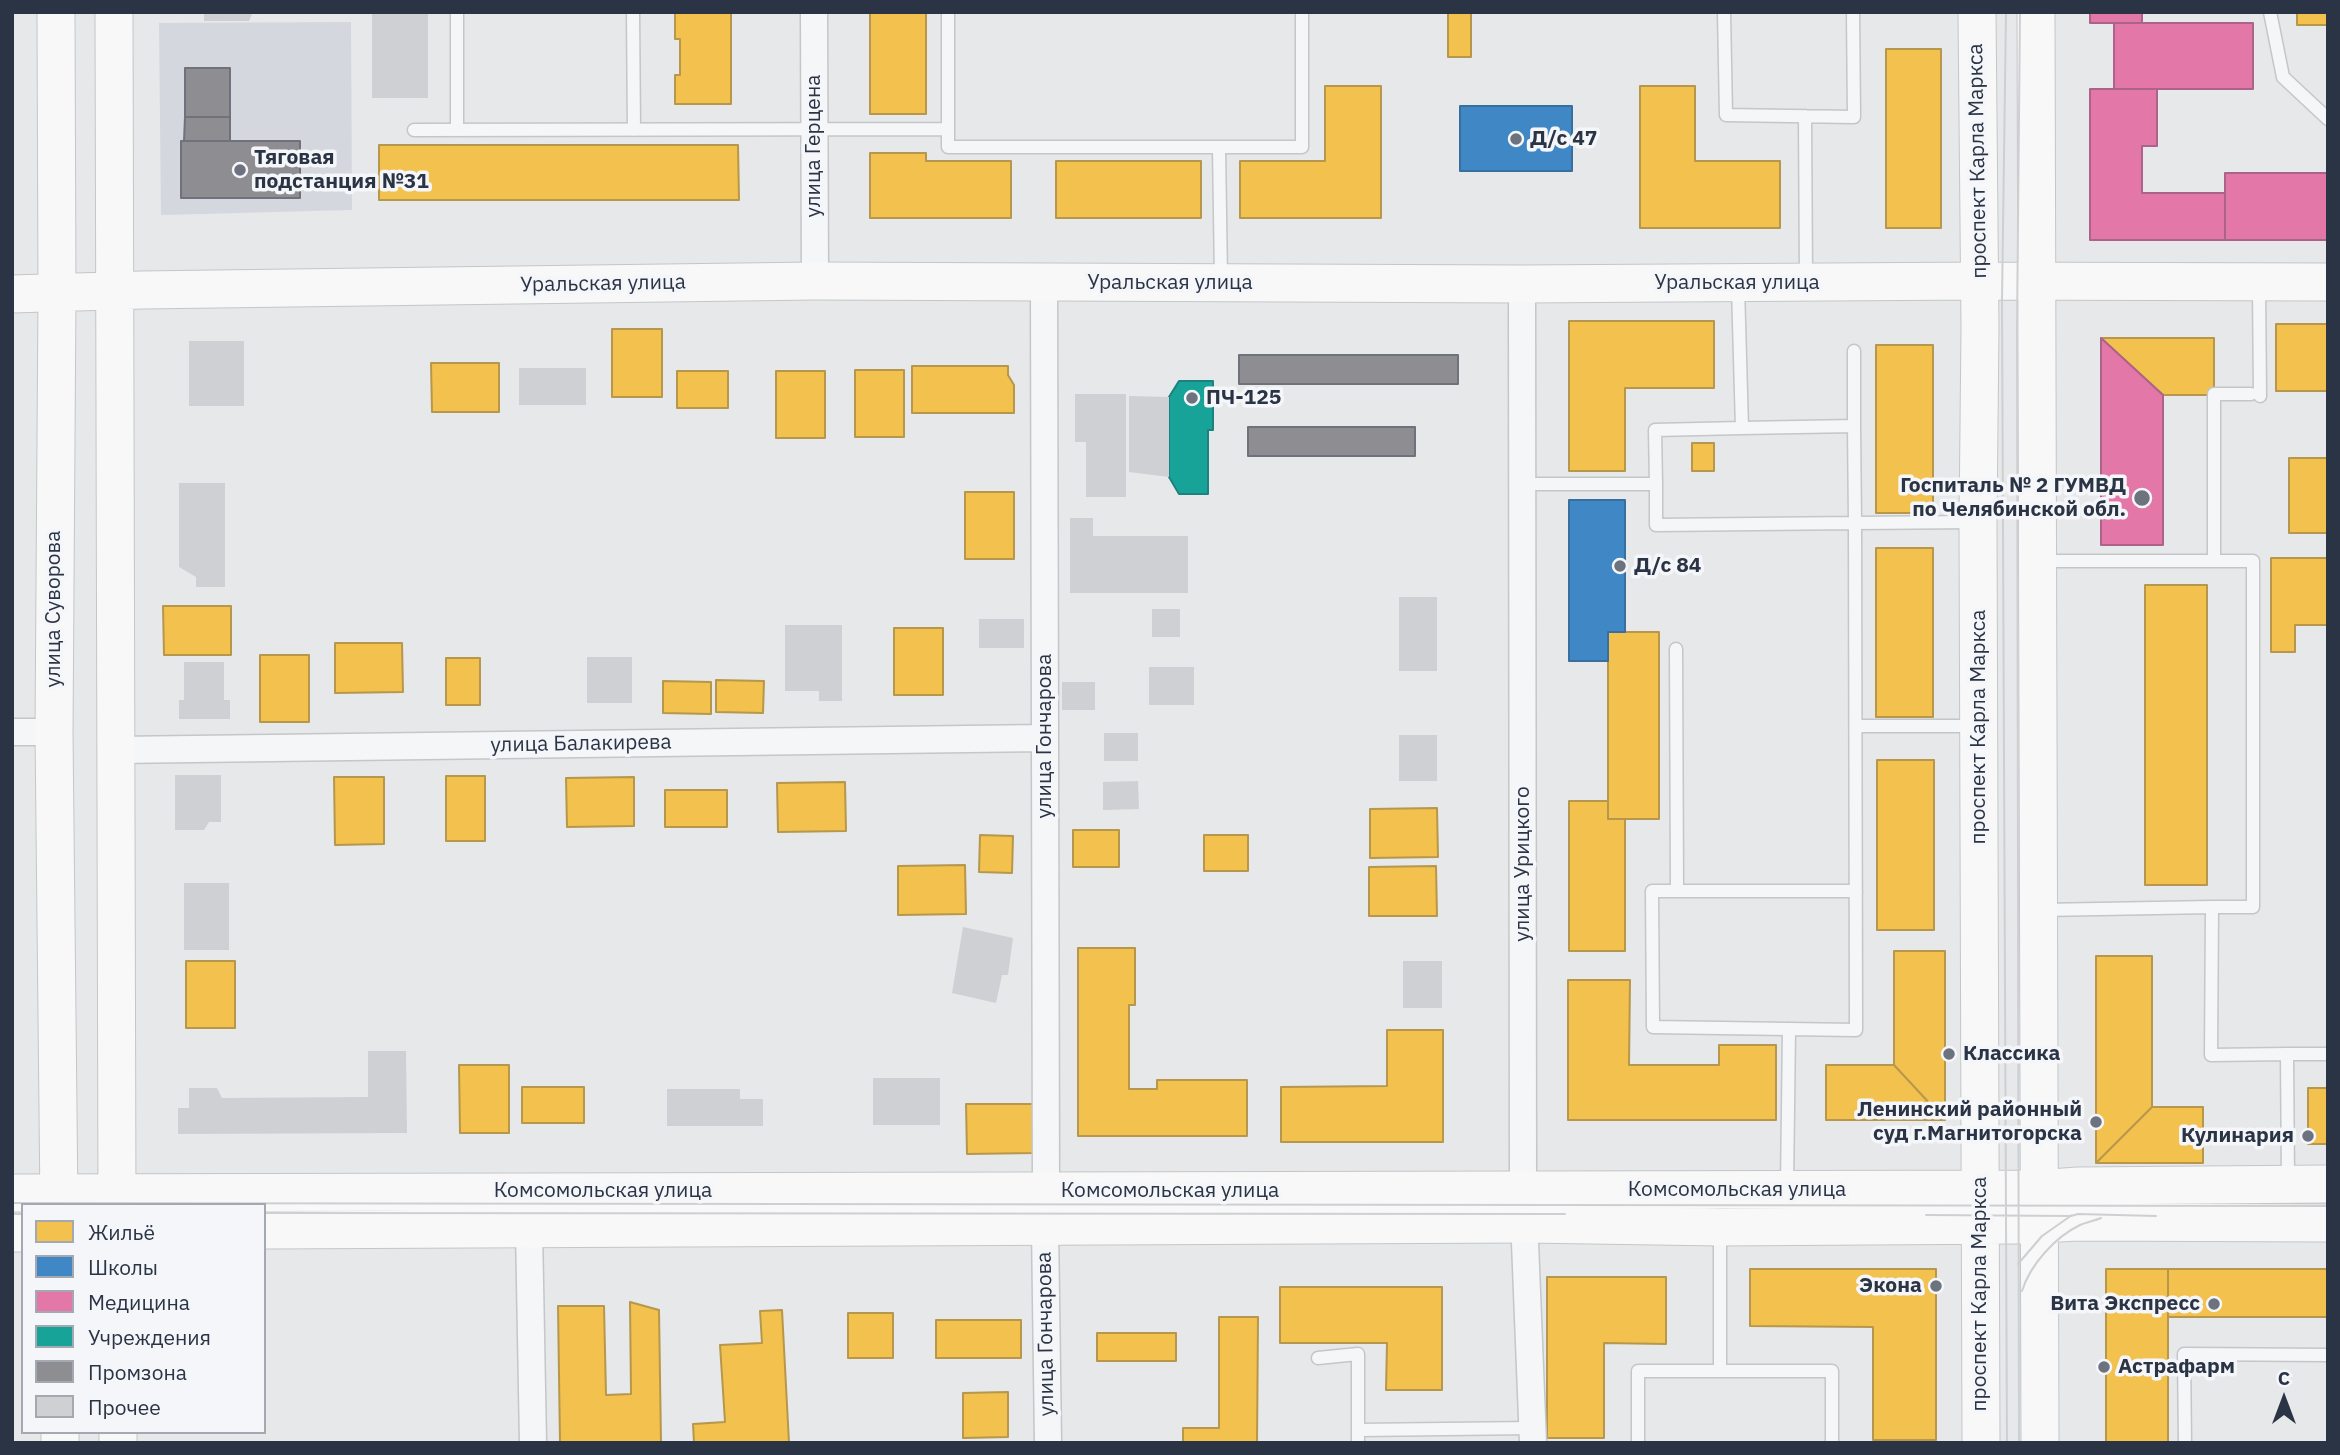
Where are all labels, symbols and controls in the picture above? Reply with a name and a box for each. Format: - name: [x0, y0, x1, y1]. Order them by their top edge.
- street label: проспект Карла Маркса: [1963, 43, 1993, 279]
- street label: улица Герцена: [801, 75, 827, 217]
- place label: Д/с 47: [1530, 126, 1597, 152]
- marker: Д/с 47: [1508, 131, 1524, 147]
- place label: Тяговая подстанция №31: [254, 145, 429, 195]
- marker: Тяговая подстанция №31: [232, 162, 248, 178]
- street label: Уральская улица: [520, 270, 686, 298]
- street label: Уральская улица: [1087, 270, 1253, 296]
- street label: Уральская улица: [1654, 270, 1820, 296]
- place label: ПЧ-125: [1206, 385, 1281, 411]
- marker: ПЧ-125: [1184, 390, 1200, 406]
- place label: Госпиталь № 2 ГУМВД по Челябинской обл.: [1900, 473, 2126, 523]
- marker: Госпиталь № 2 ГУМВД по Челябинской обл.: [2132, 488, 2152, 508]
- street label: улица Суворова: [41, 531, 67, 687]
- place label: Д/с 84: [1634, 553, 1701, 579]
- marker: Д/с 84: [1612, 558, 1628, 574]
- street label: проспект Карла Маркса: [1966, 609, 1992, 845]
- street label: улица Гончарова: [1032, 654, 1058, 818]
- street label: улица Балакирева: [490, 730, 672, 758]
- street label: улица Урицкого: [1510, 786, 1536, 942]
- place label: Классика: [1963, 1041, 2060, 1067]
- marker: Классика: [1941, 1046, 1957, 1062]
- place label: Ленинский районный суд г.Магнитогорска: [1857, 1097, 2082, 1147]
- marker: Ленинский районный суд г.Магнитогорска: [2088, 1114, 2104, 1130]
- place label: Кулинария: [2181, 1123, 2294, 1149]
- marker: Кулинария: [2300, 1128, 2316, 1144]
- street label: проспект Карла Маркса: [1967, 1176, 1993, 1412]
- street label: Комсомольская улица: [1628, 1177, 1846, 1203]
- street label: Комсомольская улица: [494, 1178, 712, 1204]
- street label: Комсомольская улица: [1061, 1178, 1279, 1204]
- legend: [21, 1203, 266, 1434]
- text: Жильё: [88, 1218, 155, 1246]
- street label: улица Гончарова: [1032, 1251, 1060, 1417]
- text: Школы: [88, 1253, 158, 1281]
- place label: Экона: [1859, 1273, 1922, 1299]
- marker: Экона: [1928, 1278, 1944, 1294]
- text: Медицина: [88, 1288, 190, 1316]
- place label: Вита Экспресс: [2050, 1291, 2200, 1317]
- marker: Вита Экспресс: [2206, 1296, 2222, 1312]
- text: Учреждения: [88, 1323, 211, 1351]
- place label: Астрафарм: [2118, 1354, 2235, 1380]
- text: Промзона: [88, 1358, 187, 1386]
- marker: Астрафарм: [2096, 1359, 2112, 1375]
- north arrow: [2249, 1364, 2319, 1434]
- text: С: [2278, 1366, 2290, 1390]
- text: Прочее: [88, 1393, 161, 1421]

